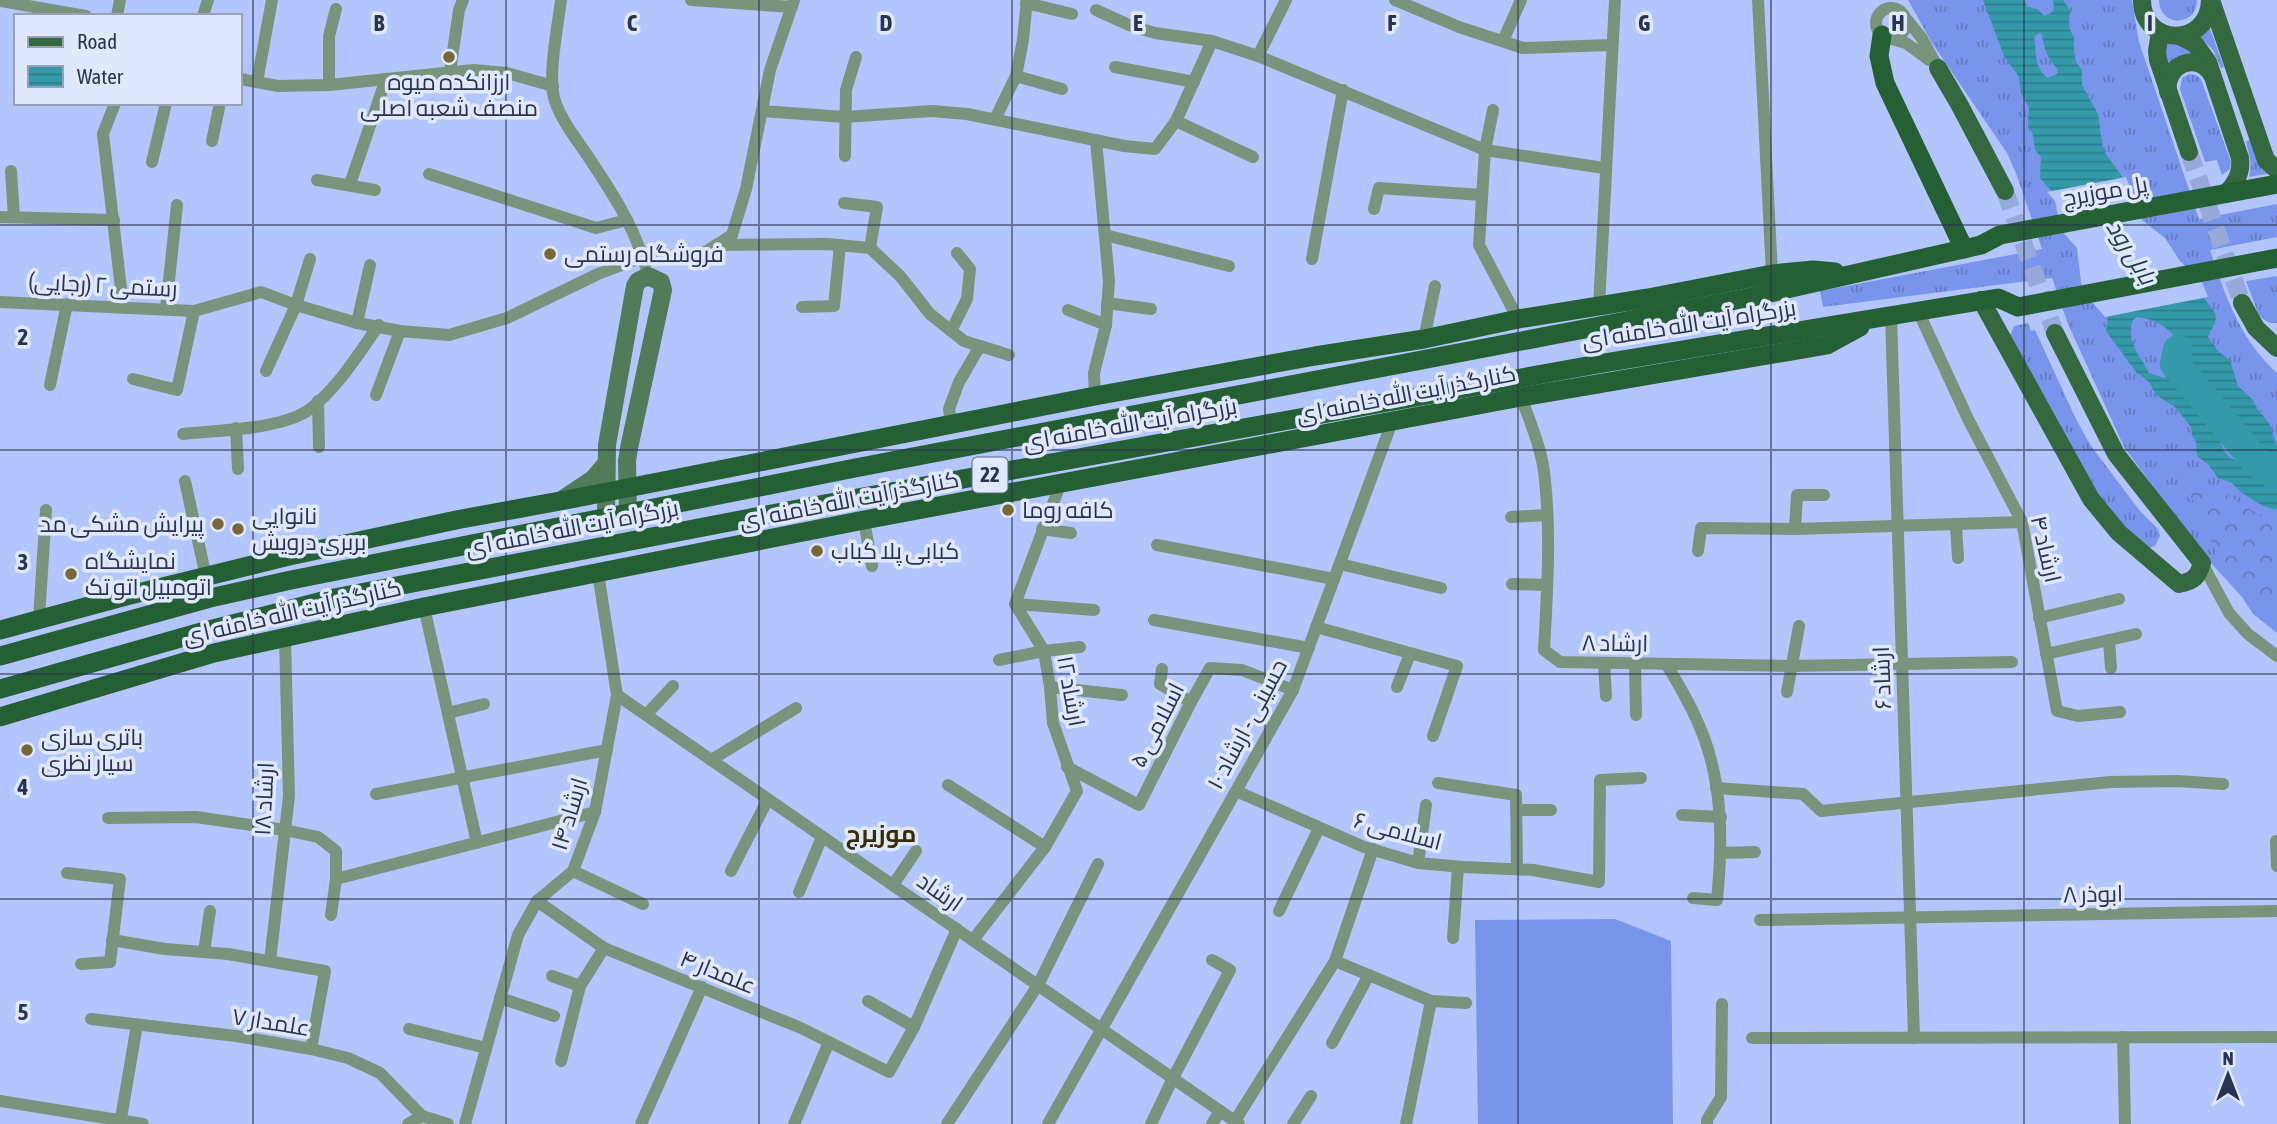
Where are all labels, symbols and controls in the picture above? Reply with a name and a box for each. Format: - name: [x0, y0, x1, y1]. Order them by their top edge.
- text: B: [374, 10, 385, 36]
- text: C: [627, 10, 638, 36]
- text: D: [880, 10, 893, 36]
- text: E: [1133, 10, 1143, 36]
- text: F: [1387, 10, 1397, 36]
- text: G: [1638, 10, 1650, 36]
- text: H: [1891, 10, 1905, 36]
- text: I: [2147, 10, 2153, 36]
- legend: [14, 14, 242, 105]
- text: Road: [77, 29, 117, 53]
- marker: ارزانکده میوه منصف شعبه اصلی: [441, 49, 457, 65]
- text: Water: [77, 64, 124, 88]
- place label: ارزانکده میوه منصف شعبه اصلی: [360, 69, 538, 122]
- street label: پل موزیرج: [2060, 171, 2150, 214]
- water label: بابل رود: [2100, 214, 2163, 291]
- place label: فروشگاه رستمی: [564, 241, 724, 268]
- marker: فروشگاه رستمی: [542, 246, 558, 262]
- street label: رستمی ۲ (رجایی): [28, 268, 178, 303]
- street label: بزرگراه آیت الله خامنه ای: [1580, 292, 1798, 355]
- text: 2: [18, 324, 28, 350]
- street label: کنارگذر آیت الله خامنه ای: [1294, 358, 1518, 429]
- street label: بزرگراه آیت الله خامنه ای: [1021, 390, 1239, 457]
- road number: 22: [972, 458, 1007, 492]
- street label: کنارگذر آیت الله خامنه ای: [737, 464, 961, 535]
- street label: بزرگراه آیت الله خامنه ای: [463, 493, 681, 562]
- place label: کافه روما: [1022, 497, 1114, 523]
- marker: کافه روما: [1000, 502, 1016, 518]
- place label: نانوایی بربری درویش: [252, 503, 366, 556]
- place label: پیرایش مشکی مد: [40, 511, 204, 539]
- street label: ارشاد ۴: [2026, 513, 2066, 585]
- marker: پیرایش مشکی مد: [210, 516, 226, 532]
- marker: نانوایی بربری درویش: [230, 521, 246, 537]
- place label: کبابی پلا کباب: [831, 538, 959, 566]
- marker: کبابی پلا کباب: [809, 543, 825, 559]
- place label: نمایشگاه اتومبیل اتو تک: [85, 548, 212, 601]
- text: 3: [18, 549, 28, 575]
- marker: نمایشگاه اتومبیل اتو تک: [63, 566, 79, 582]
- street label: کنارگذر آیت الله خامنه ای: [180, 572, 404, 651]
- street label: ارشاد ۸: [1581, 629, 1649, 657]
- street label: ارشاد ۶: [1868, 646, 1896, 710]
- street label: ارشاد ۱۲: [1052, 654, 1090, 728]
- street label: حسینی - ارشاد ۱۰: [1202, 654, 1293, 794]
- street label: اسلامی ۵: [1125, 678, 1190, 772]
- place label: باتری سازی سیار نظری: [41, 724, 143, 777]
- marker: باتری سازی سیار نظری: [19, 742, 35, 758]
- street label: ارشاد ۱۸: [249, 761, 279, 837]
- text: 4: [17, 774, 29, 800]
- street label: ارشاد ۱۴: [546, 774, 592, 854]
- street label: اسلامی ۶: [1351, 807, 1445, 856]
- district label: موزیرج: [846, 820, 916, 850]
- street label: ارشاد: [912, 867, 968, 917]
- street label: ابوذر ۸: [2063, 880, 2123, 908]
- street label: علمدار ۴: [676, 945, 760, 999]
- text: 5: [18, 999, 29, 1025]
- street label: علمدار ۷: [230, 1003, 312, 1041]
- north arrow: [2193, 1040, 2263, 1110]
- text: N: [2222, 1047, 2234, 1069]

